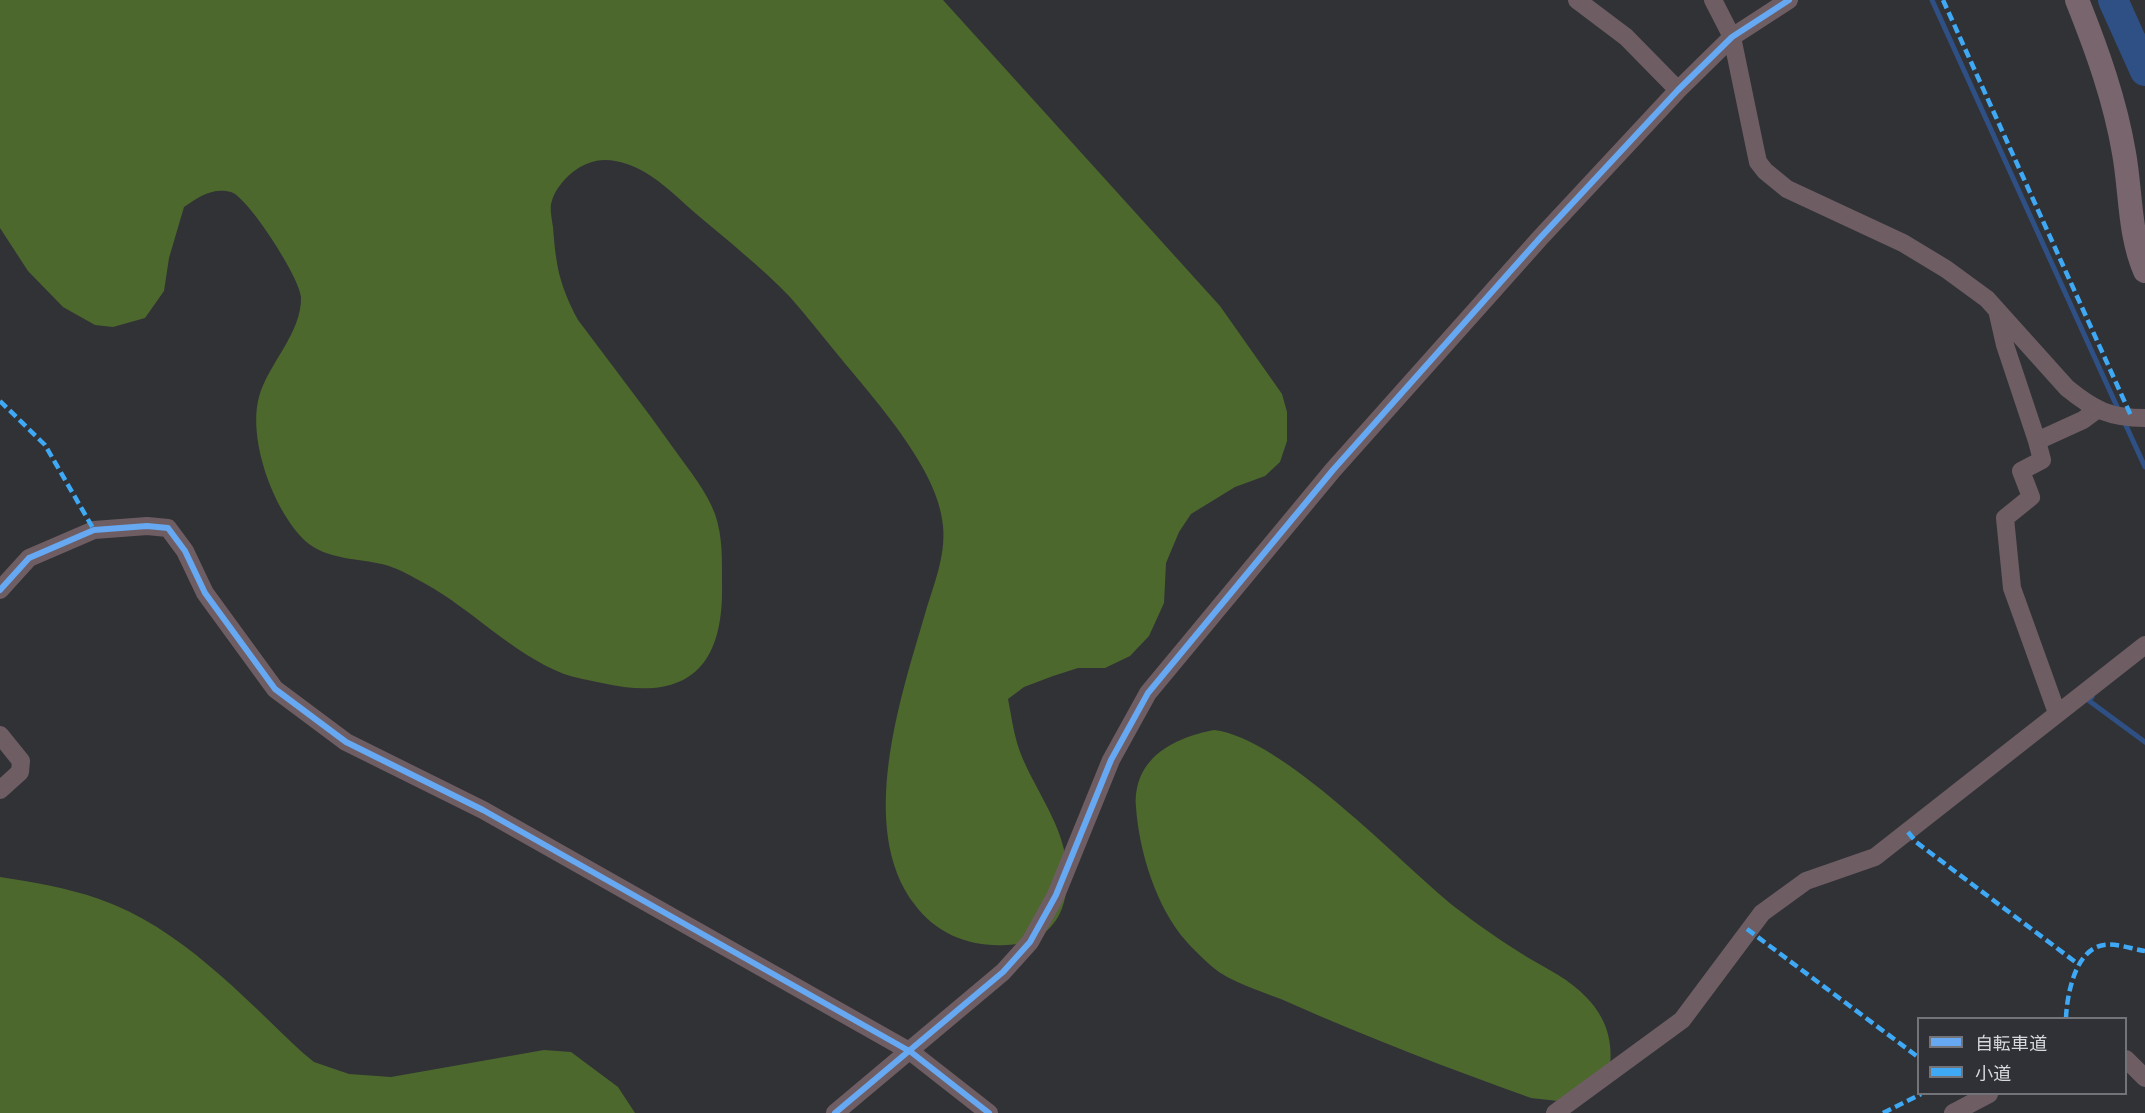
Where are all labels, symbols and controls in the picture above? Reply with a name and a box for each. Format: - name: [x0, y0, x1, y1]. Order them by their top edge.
- legend: [1917, 1017, 2127, 1095]
- text: 自転車道: [1975, 1033, 2047, 1054]
- text: 小道: [1975, 1063, 2011, 1084]

